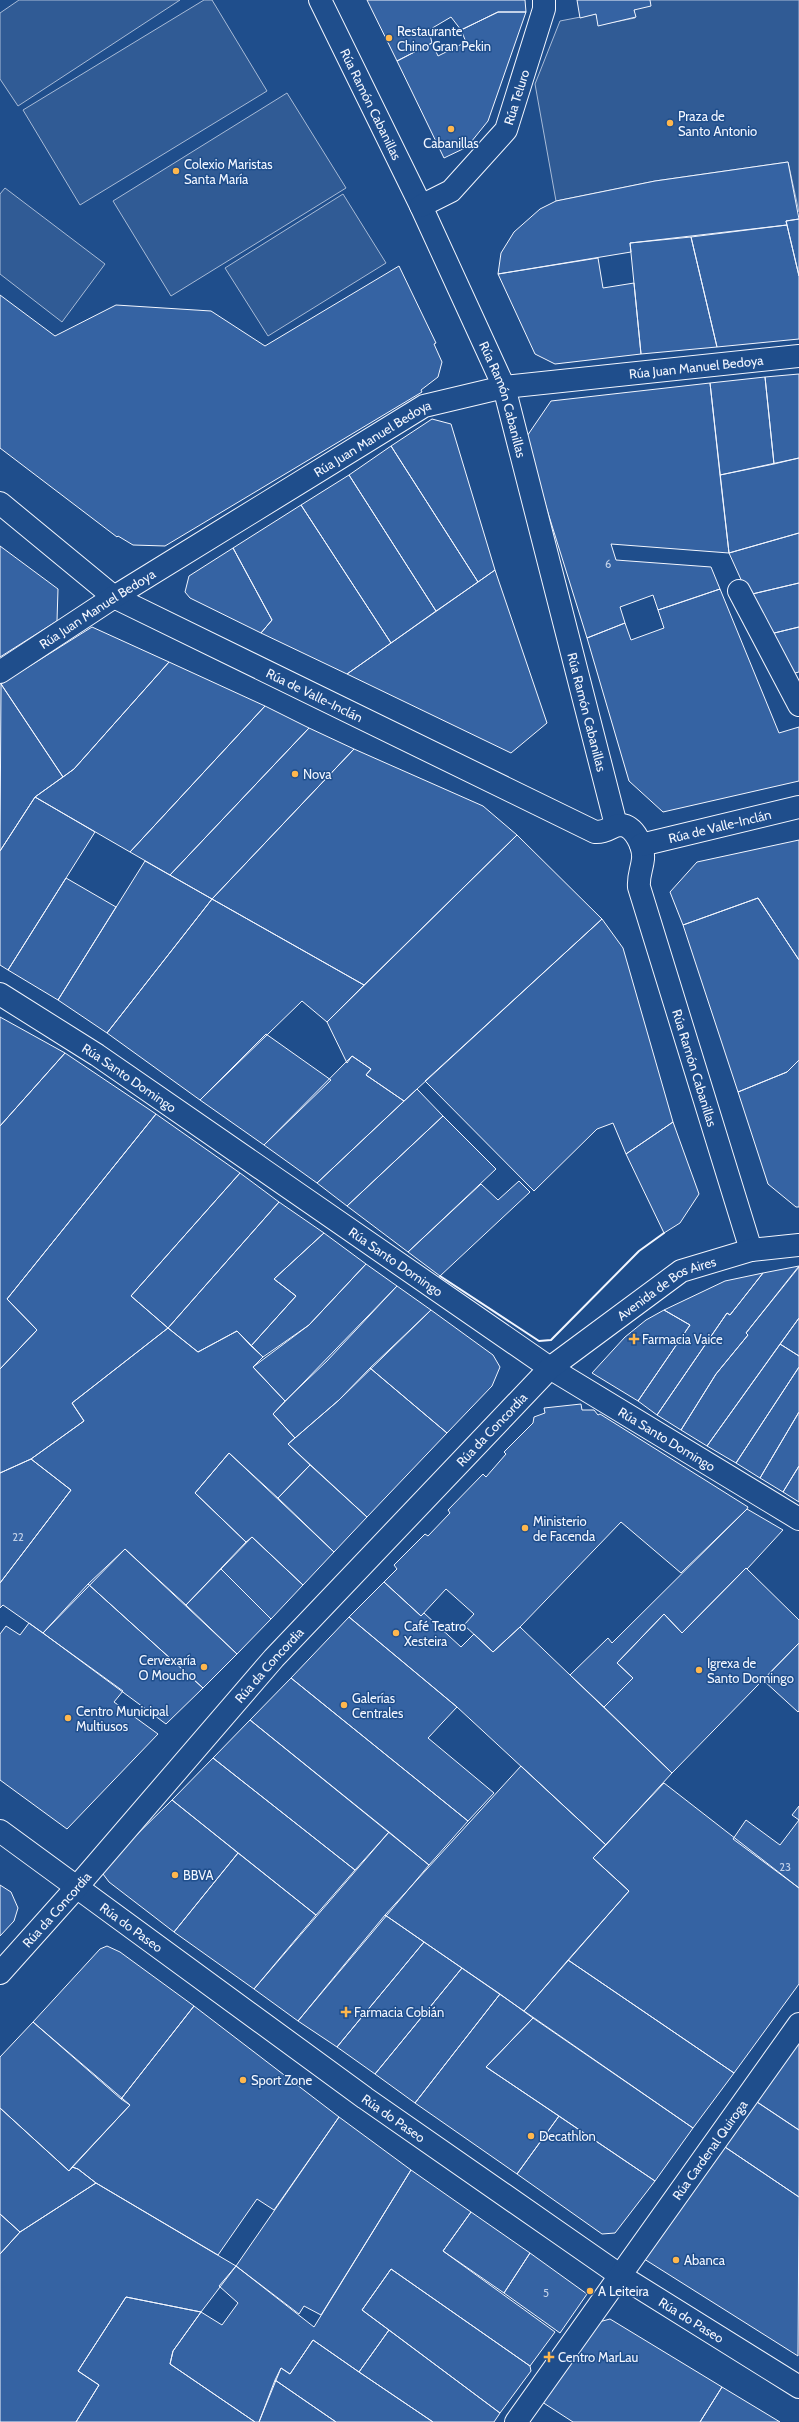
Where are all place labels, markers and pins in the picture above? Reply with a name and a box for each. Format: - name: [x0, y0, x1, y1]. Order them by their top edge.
- place label: Restaurante Chino Gran Pekin: [397, 23, 491, 54]
- marker: Restaurante Chino Gran Pekin: [384, 33, 394, 43]
- place label: Praza de Santo Antonio: [678, 108, 757, 139]
- marker: Praza de Santo Antonio: [665, 118, 675, 128]
- marker: Cabanillas: [446, 124, 456, 134]
- place label: Cabanillas: [423, 135, 479, 151]
- place label: Colexio Maristas Santa María: [184, 156, 273, 187]
- marker: Colexio Maristas Santa María: [171, 166, 181, 176]
- place label: Nova: [303, 766, 332, 782]
- marker: Nova: [290, 769, 300, 779]
- place label: Farmacia Vaice: [642, 1331, 723, 1347]
- marker: Farmacia Vaice: [629, 1334, 639, 1344]
- place label: Ministerio de Facenda: [533, 1513, 596, 1544]
- marker: Ministerio de Facenda: [520, 1523, 530, 1533]
- place label: Café Teatro Xesteira: [404, 1618, 466, 1649]
- marker: Café Teatro Xesteira: [391, 1628, 401, 1638]
- place label: Cervexaría O Moucho: [139, 1652, 197, 1683]
- place label: Igrexa de Santo Domingo: [707, 1655, 794, 1686]
- marker: Cervexaría O Moucho: [199, 1662, 209, 1672]
- marker: Igrexa de Santo Domingo: [694, 1665, 704, 1675]
- place label: Galerías Centrales: [352, 1690, 404, 1721]
- marker: Galerías Centrales: [339, 1700, 349, 1710]
- place label: Centro Municipal Multiusos: [76, 1703, 168, 1734]
- marker: Centro Municipal Multiusos: [63, 1713, 73, 1723]
- place label: BBVA: [183, 1867, 214, 1883]
- marker: BBVA: [170, 1870, 180, 1880]
- place label: Farmacia Cobián: [354, 2004, 444, 2020]
- marker: Farmacia Cobián: [341, 2007, 351, 2017]
- place label: Sport Zone: [251, 2072, 312, 2088]
- marker: Sport Zone: [238, 2075, 248, 2085]
- place label: Decathlon: [539, 2128, 596, 2144]
- marker: Decathlon: [526, 2131, 536, 2141]
- place label: Abanca: [684, 2252, 726, 2268]
- marker: Abanca: [671, 2255, 681, 2265]
- place label: A Leiteira: [598, 2283, 649, 2299]
- marker: A Leiteira: [585, 2286, 595, 2296]
- place label: Centro MarLau: [558, 2349, 638, 2365]
- marker: Centro MarLau: [543, 2351, 555, 2363]

